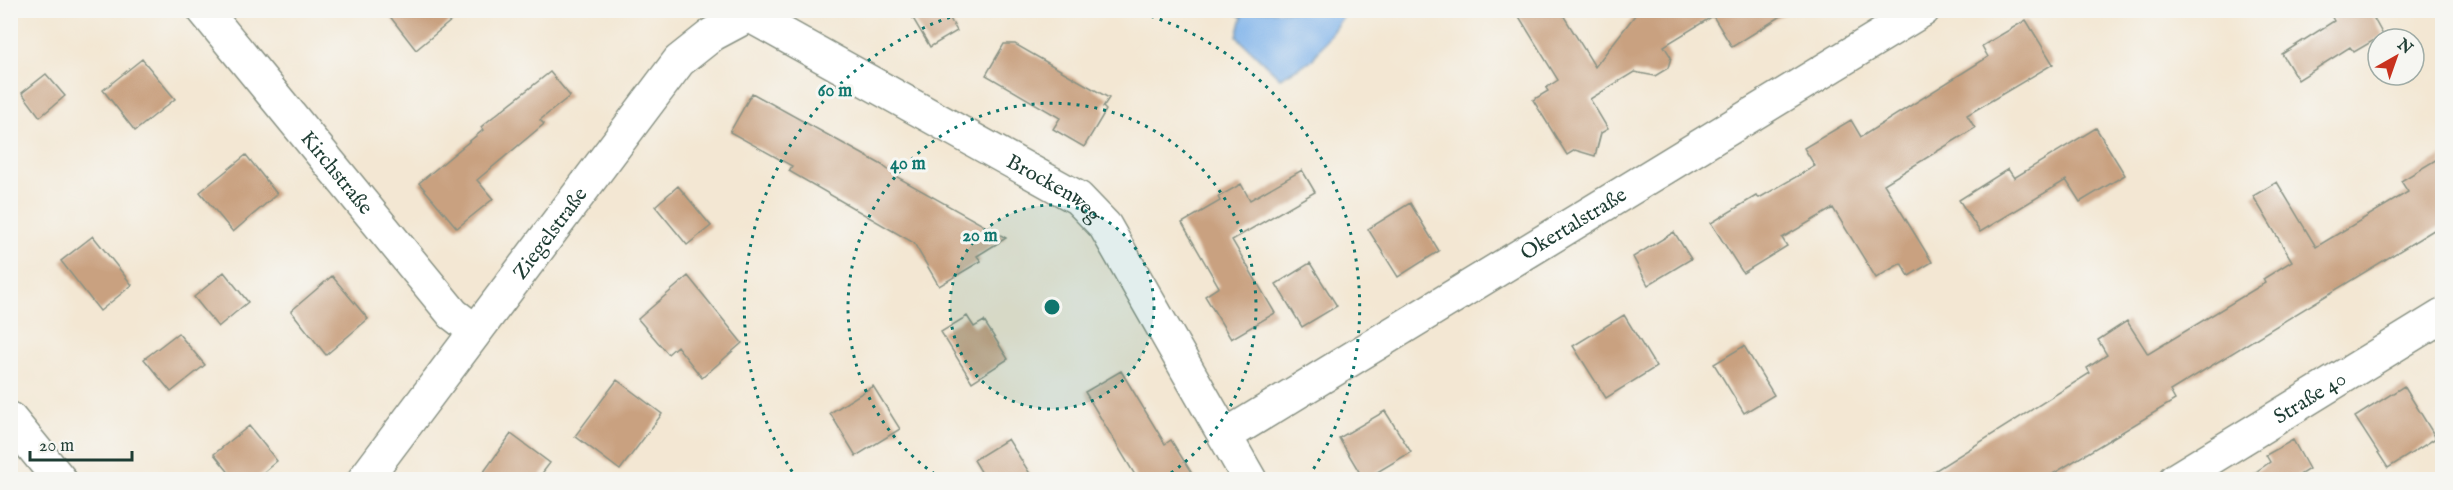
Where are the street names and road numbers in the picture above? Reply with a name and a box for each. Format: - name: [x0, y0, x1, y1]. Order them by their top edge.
- street label: Kirchstraße: [294, 126, 378, 221]
- street label: Brockenweg: [1001, 149, 1107, 230]
- street label: Ziegelstraße: [507, 182, 595, 285]
- street label: Okertalstraße: [1516, 182, 1632, 267]
- street label: Straße 40: [2269, 366, 2352, 431]

